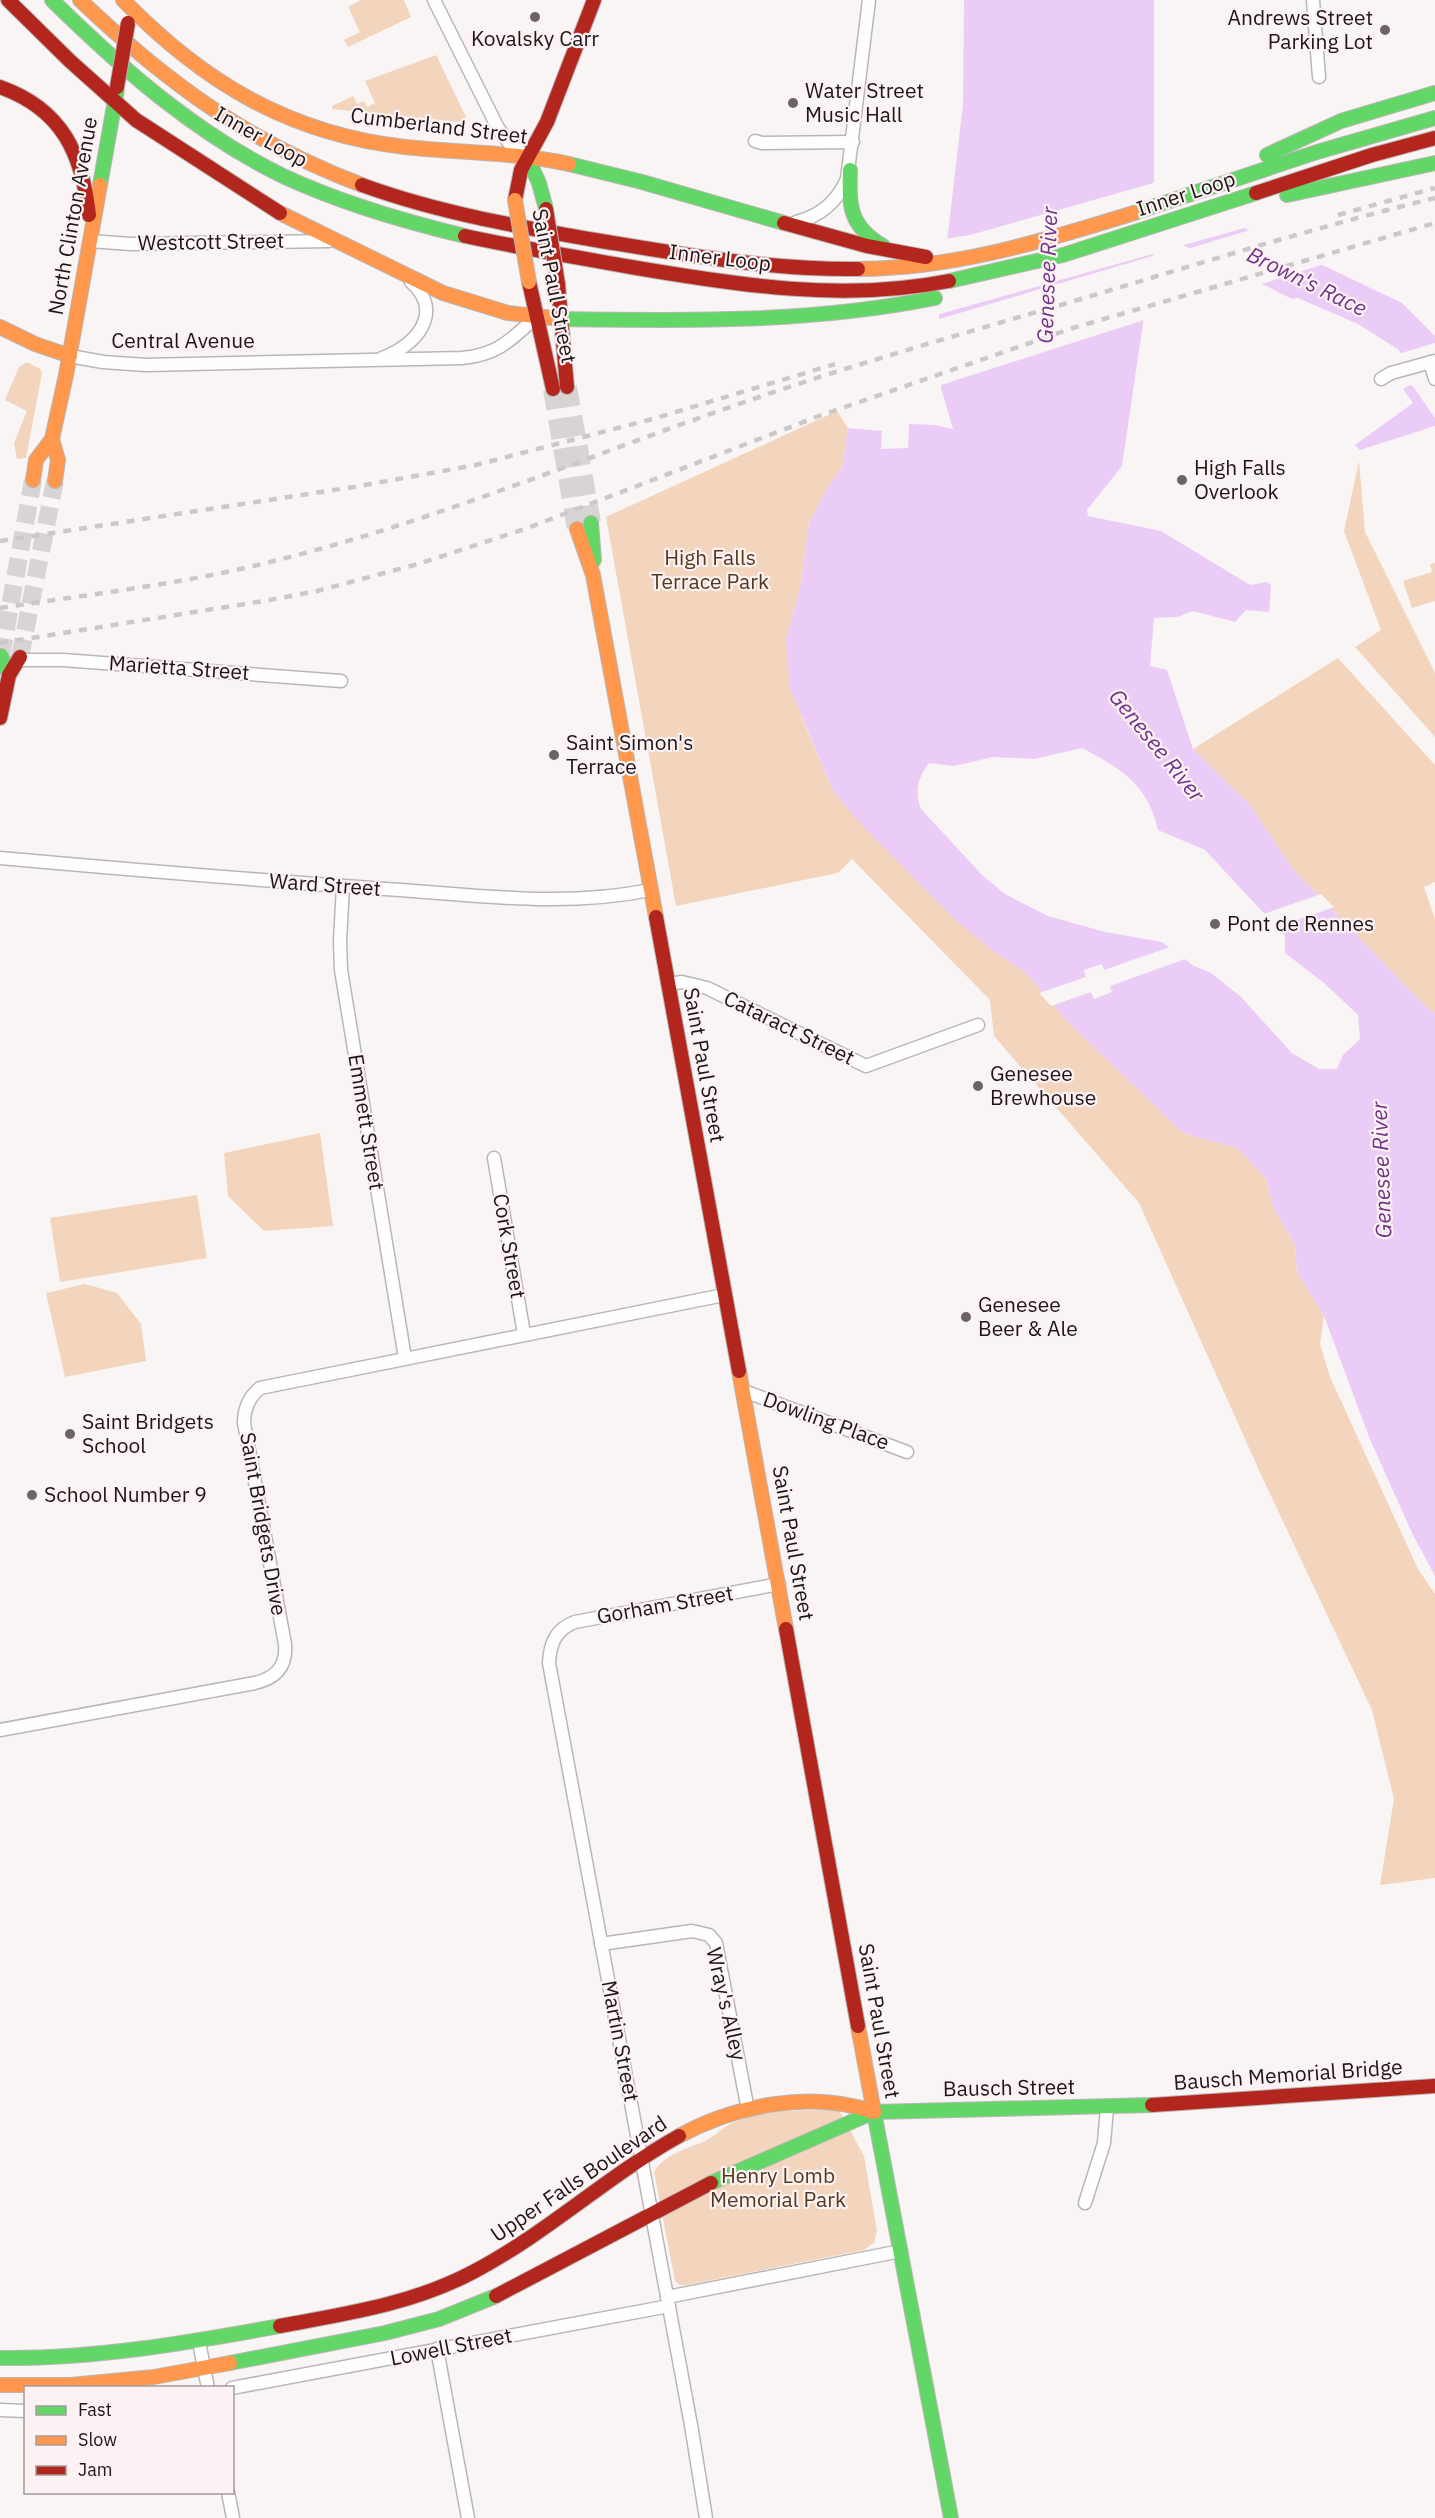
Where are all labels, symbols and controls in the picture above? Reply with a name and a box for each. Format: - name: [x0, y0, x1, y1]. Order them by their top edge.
- place label: Andrews Street Parking Lot: [1228, 3, 1373, 55]
- marker: Kovalsky Carr: [528, 10, 542, 24]
- marker: Andrews Street Parking Lot: [1378, 23, 1392, 37]
- place label: Kovalsky Carr: [471, 24, 599, 52]
- place label: Water Street Music Hall: [805, 76, 924, 128]
- marker: Water Street Music Hall: [786, 96, 800, 110]
- street label: Inner Loop: [210, 99, 313, 173]
- street label: Cumberland Street: [349, 100, 529, 150]
- street label: North Clinton Avenue: [41, 115, 103, 317]
- street label: Inner Loop: [1133, 164, 1239, 222]
- water label: Genesee River: [1030, 205, 1063, 344]
- street label: Saint Paul Street: [526, 206, 584, 365]
- street label: Westcott Street: [137, 226, 285, 256]
- street label: Inner Loop: [668, 237, 773, 277]
- water label: Brown's Race: [1243, 239, 1372, 322]
- street label: Central Avenue: [111, 326, 255, 354]
- place label: High Falls Overlook: [1194, 453, 1286, 505]
- marker: High Falls Overlook: [1175, 473, 1189, 487]
- park label: High Falls Terrace Park: [651, 543, 769, 595]
- street label: Marietta Street: [108, 648, 250, 686]
- water label: Genesee River: [1103, 682, 1212, 808]
- place label: Saint Simon's Terrace: [566, 728, 693, 780]
- marker: Saint Simon's Terrace: [547, 748, 561, 762]
- street label: Ward Street: [268, 866, 382, 902]
- place label: Pont de Rennes: [1227, 909, 1374, 937]
- marker: Pont de Rennes: [1208, 917, 1222, 931]
- street label: Cataract Street: [719, 983, 859, 1071]
- street label: Saint Paul Street: [678, 985, 732, 1144]
- street label: Emmett Street: [342, 1052, 392, 1192]
- place label: Genesee Brewhouse: [990, 1059, 1096, 1111]
- marker: Genesee Brewhouse: [971, 1079, 985, 1093]
- water label: Genesee River: [1364, 1100, 1397, 1239]
- street label: Cork Street: [487, 1191, 533, 1301]
- place label: Genesee Beer & Ale: [978, 1290, 1078, 1342]
- marker: Genesee Beer & Ale: [959, 1310, 973, 1324]
- street label: Dowling Place: [759, 1384, 893, 1456]
- place label: Saint Bridgets School: [82, 1407, 214, 1459]
- marker: Saint Bridgets School: [63, 1427, 77, 1441]
- street label: Saint Bridgets Drive: [234, 1430, 294, 1618]
- street label: Saint Paul Street: [767, 1463, 821, 1622]
- place label: School Number 9: [44, 1480, 207, 1508]
- marker: School Number 9: [25, 1488, 39, 1502]
- street label: Gorham Street: [594, 1578, 735, 1630]
- street label: Saint Paul Street: [853, 1941, 907, 2100]
- street label: Wray's Alley: [700, 1945, 754, 2063]
- street label: Martin Street: [595, 1978, 646, 2104]
- street label: Bausch Memorial Bridge: [1173, 2052, 1403, 2096]
- street label: Bausch Street: [943, 2072, 1075, 2102]
- street label: Upper Falls Boulevard: [485, 2109, 672, 2248]
- park label: Henry Lomb Memorial Park: [710, 2161, 846, 2213]
- street label: Lowell Street: [388, 2321, 514, 2372]
- legend: [24, 2386, 234, 2494]
- text: Fast: [78, 2398, 112, 2421]
- text: Slow: [78, 2428, 117, 2451]
- text: Jam: [78, 2458, 113, 2481]

